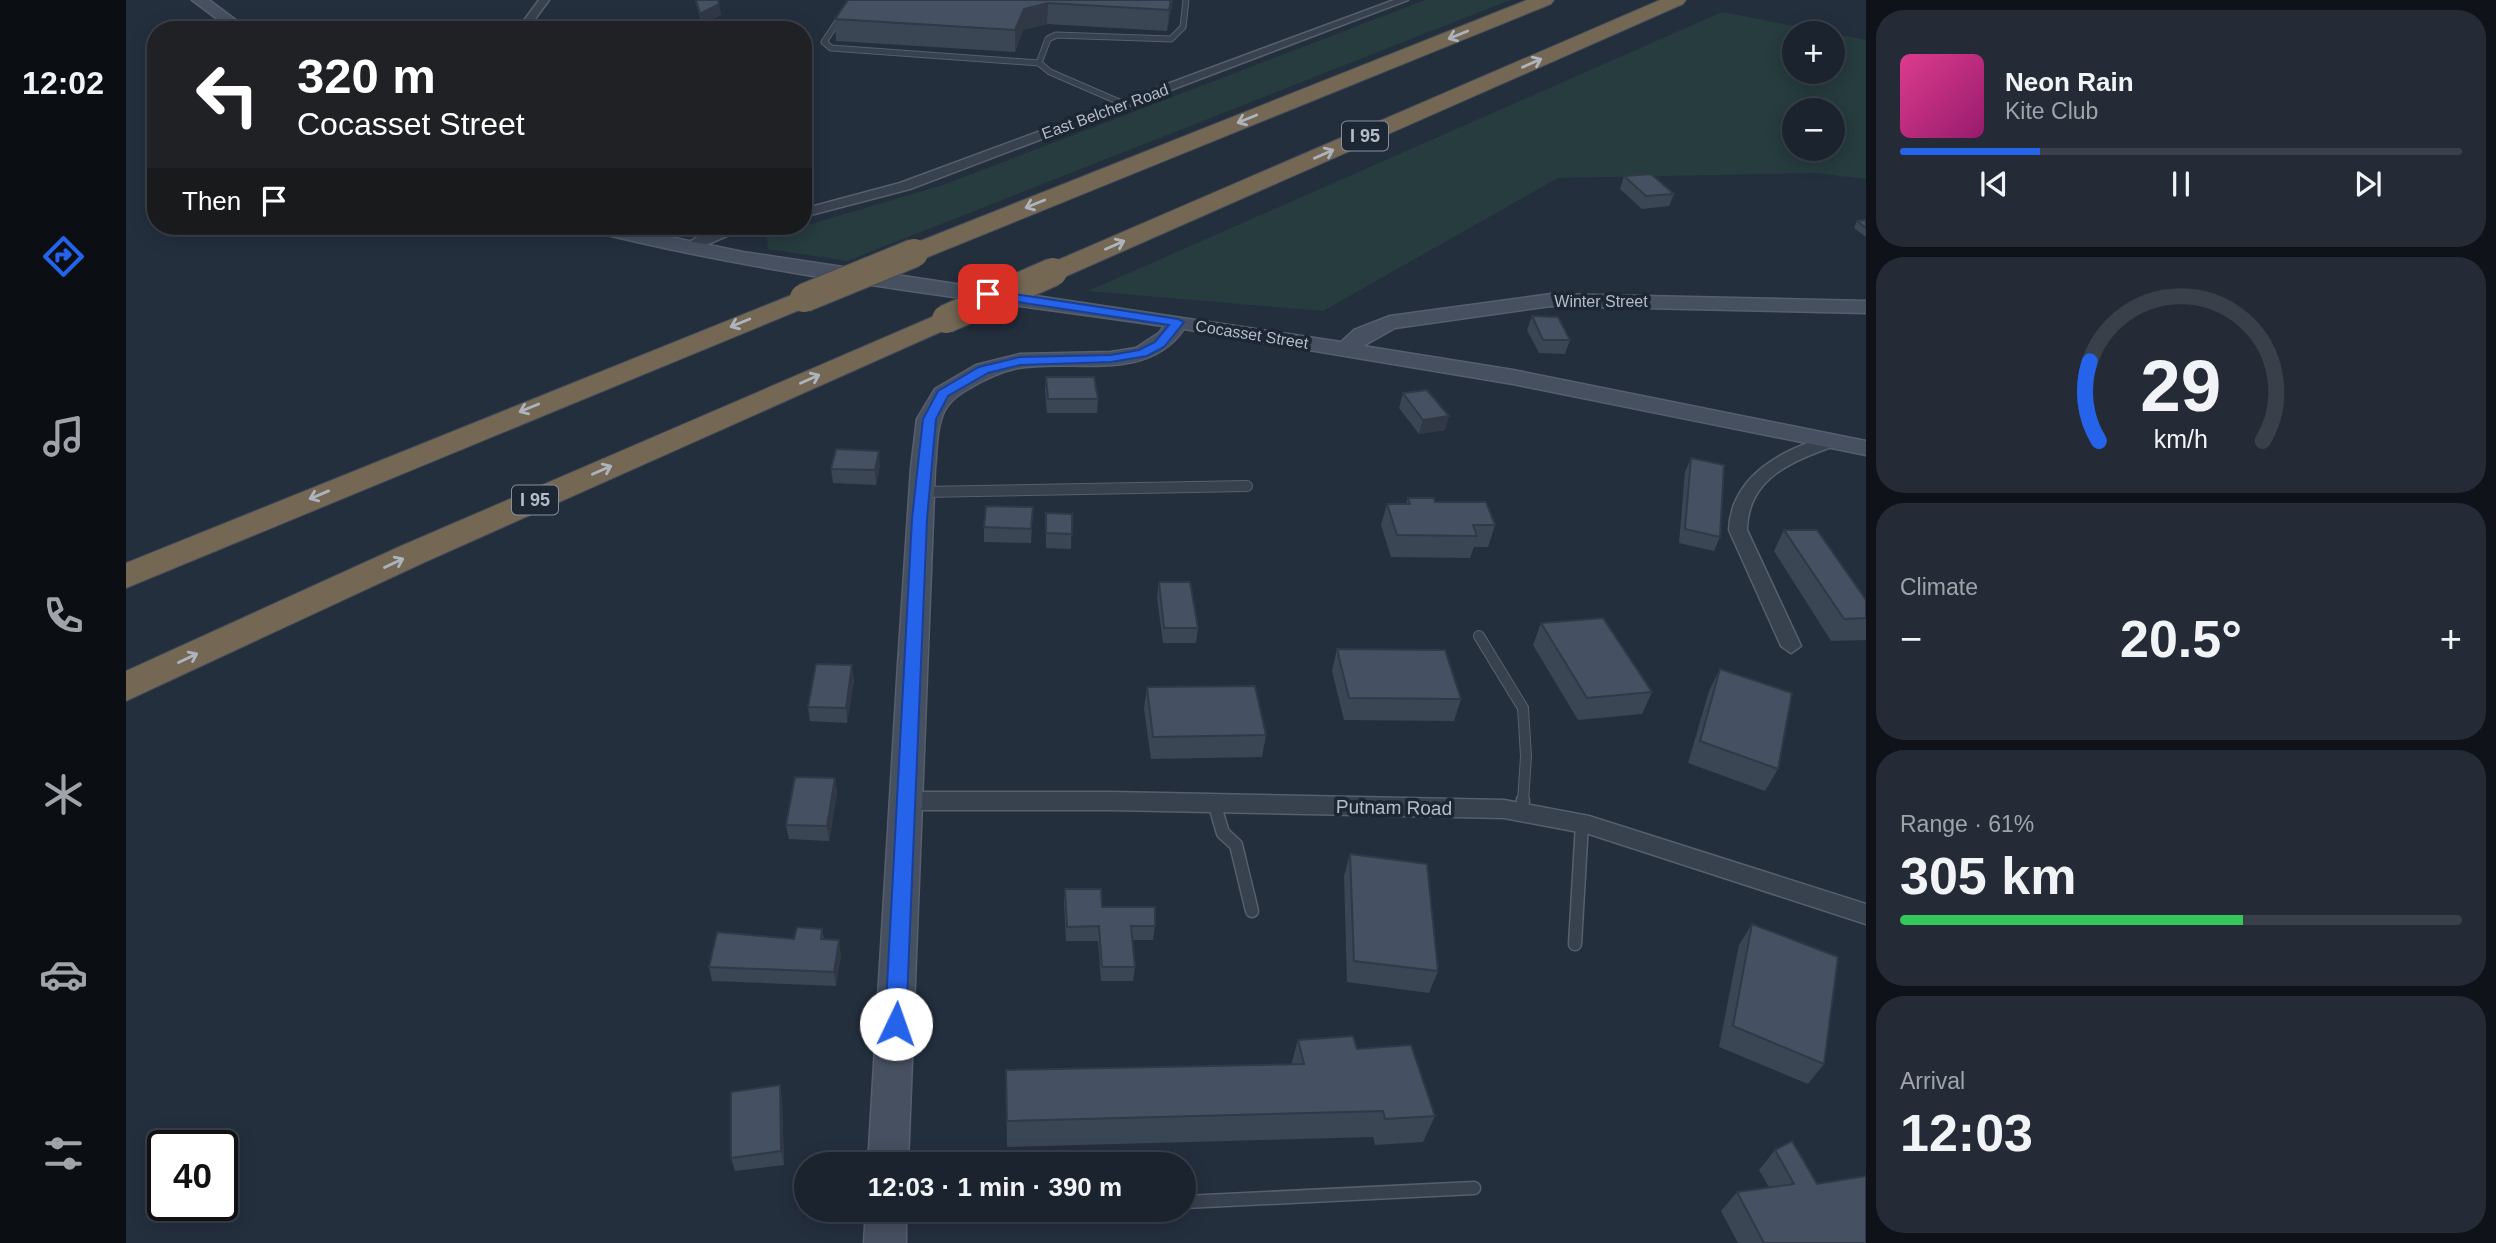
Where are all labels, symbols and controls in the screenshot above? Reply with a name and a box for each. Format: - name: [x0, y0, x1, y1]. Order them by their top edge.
- map controls: [1782, 21, 1845, 161]
- button: +: [1782, 21, 1845, 84]
- one-way arrow: [1447, 29, 1469, 42]
- icon: left: [182, 49, 273, 140]
- text: 320 m: [297, 49, 436, 103]
- one-way arrow: [1521, 56, 1542, 69]
- text: 12:02: [22, 65, 104, 101]
- text: Neon Rain: [2005, 67, 2134, 97]
- street label: East Belcher Road: [1040, 81, 1171, 142]
- button: −: [1782, 98, 1845, 161]
- text: Kite Club: [2005, 98, 2098, 124]
- text: Cocasset Street: [297, 106, 525, 142]
- one-way arrow: [1236, 114, 1258, 127]
- road number: I 95: [1342, 121, 1388, 150]
- one-way arrow: [1312, 147, 1334, 160]
- icon: previous: [1975, 165, 2013, 203]
- icon: pause: [2162, 165, 2200, 203]
- icon: next: [2349, 165, 2387, 203]
- icon: arrive: [255, 182, 293, 220]
- text: Then: [182, 186, 241, 216]
- one-way arrow: [1025, 199, 1047, 212]
- icon: directions: [39, 232, 88, 281]
- one-way arrow: [1104, 238, 1125, 251]
- pin: [958, 264, 1018, 324]
- icon: arrive: [969, 275, 1007, 313]
- street label: Winter Street: [1554, 293, 1648, 310]
- street label: Cocasset Street: [1194, 317, 1310, 352]
- one-way arrow: [730, 318, 752, 331]
- text: 29: [2141, 345, 2221, 426]
- one-way arrow: [799, 372, 821, 385]
- one-way arrow: [519, 403, 541, 416]
- icon: music: [39, 412, 88, 461]
- text: km/h: [2154, 425, 2208, 453]
- one-way arrow: [591, 463, 612, 476]
- road number: I 95: [512, 486, 558, 514]
- one-way arrow: [309, 489, 330, 502]
- one-way arrow: [383, 556, 404, 569]
- text: Climate: [1900, 574, 1978, 600]
- icon: phone: [39, 591, 88, 640]
- text: 20.5°: [2120, 610, 2242, 668]
- text: −: [1900, 618, 1922, 660]
- text: +: [2440, 618, 2462, 660]
- one-way arrow: [177, 651, 198, 665]
- icon: climate: [39, 770, 88, 819]
- street label: Putnam Road: [1336, 796, 1452, 819]
- text: Range · 61%: [1900, 811, 2034, 837]
- text: 305 km: [1900, 847, 2076, 905]
- icon: car: [39, 950, 88, 999]
- position arrow: [859, 987, 933, 1061]
- text: Arrival: [1900, 1068, 1965, 1094]
- text: 12:03: [1900, 1104, 2033, 1162]
- icon: filters: [39, 1129, 88, 1178]
- speed limit sign: 40: [147, 1130, 238, 1221]
- text: 12:03 · 1 min · 390 m: [868, 1172, 1122, 1202]

